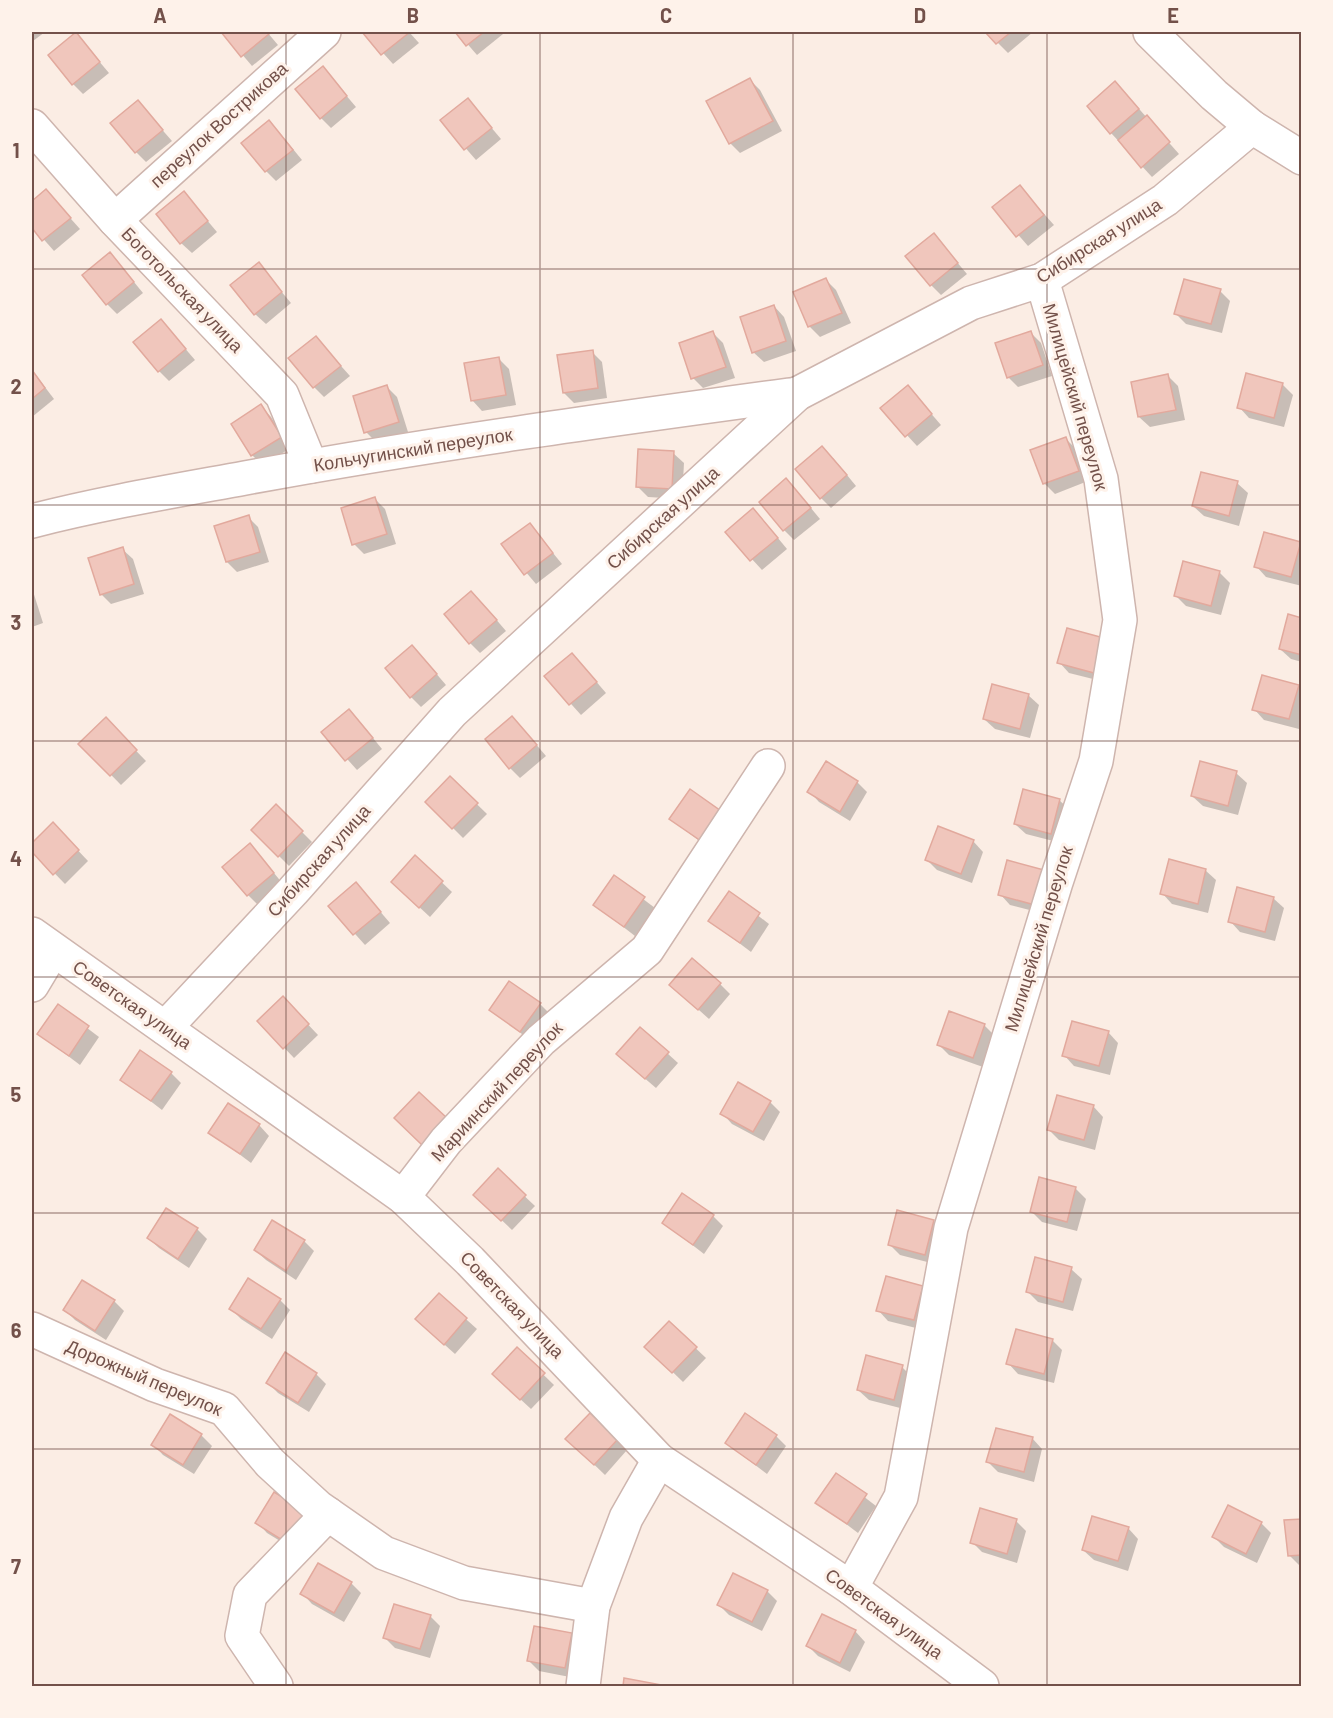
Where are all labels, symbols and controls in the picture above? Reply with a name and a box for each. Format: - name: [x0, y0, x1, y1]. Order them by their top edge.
- text: A: [153, 3, 167, 27]
- text: B: [407, 3, 419, 27]
- text: C: [660, 3, 672, 27]
- text: D: [914, 3, 926, 27]
- text: E: [1167, 3, 1179, 27]
- street label: переулок Вострикова: [145, 56, 292, 192]
- text: 1: [12, 138, 20, 162]
- street label: Сибирская улица: [1032, 192, 1166, 288]
- street label: Боготольская улица: [117, 222, 249, 357]
- street label: Милицейский переулок: [1039, 301, 1113, 493]
- text: 2: [10, 374, 22, 398]
- street label: Кольчугинский переулок: [312, 422, 514, 476]
- street label: Сибирская улица: [602, 460, 724, 573]
- text: 3: [11, 610, 21, 634]
- street label: Сибирская улица: [262, 799, 375, 921]
- street label: Милицейский переулок: [999, 843, 1077, 1034]
- text: 4: [10, 846, 22, 870]
- street label: Советская улица: [69, 955, 197, 1054]
- street label: Мариинский переулок: [426, 1017, 567, 1166]
- text: 5: [11, 1082, 22, 1106]
- street label: Советская улица: [456, 1246, 570, 1363]
- text: 6: [11, 1318, 22, 1342]
- street label: Дорожный переулок: [63, 1334, 226, 1420]
- text: 7: [11, 1554, 21, 1578]
- street label: Советская улица: [822, 1563, 948, 1664]

